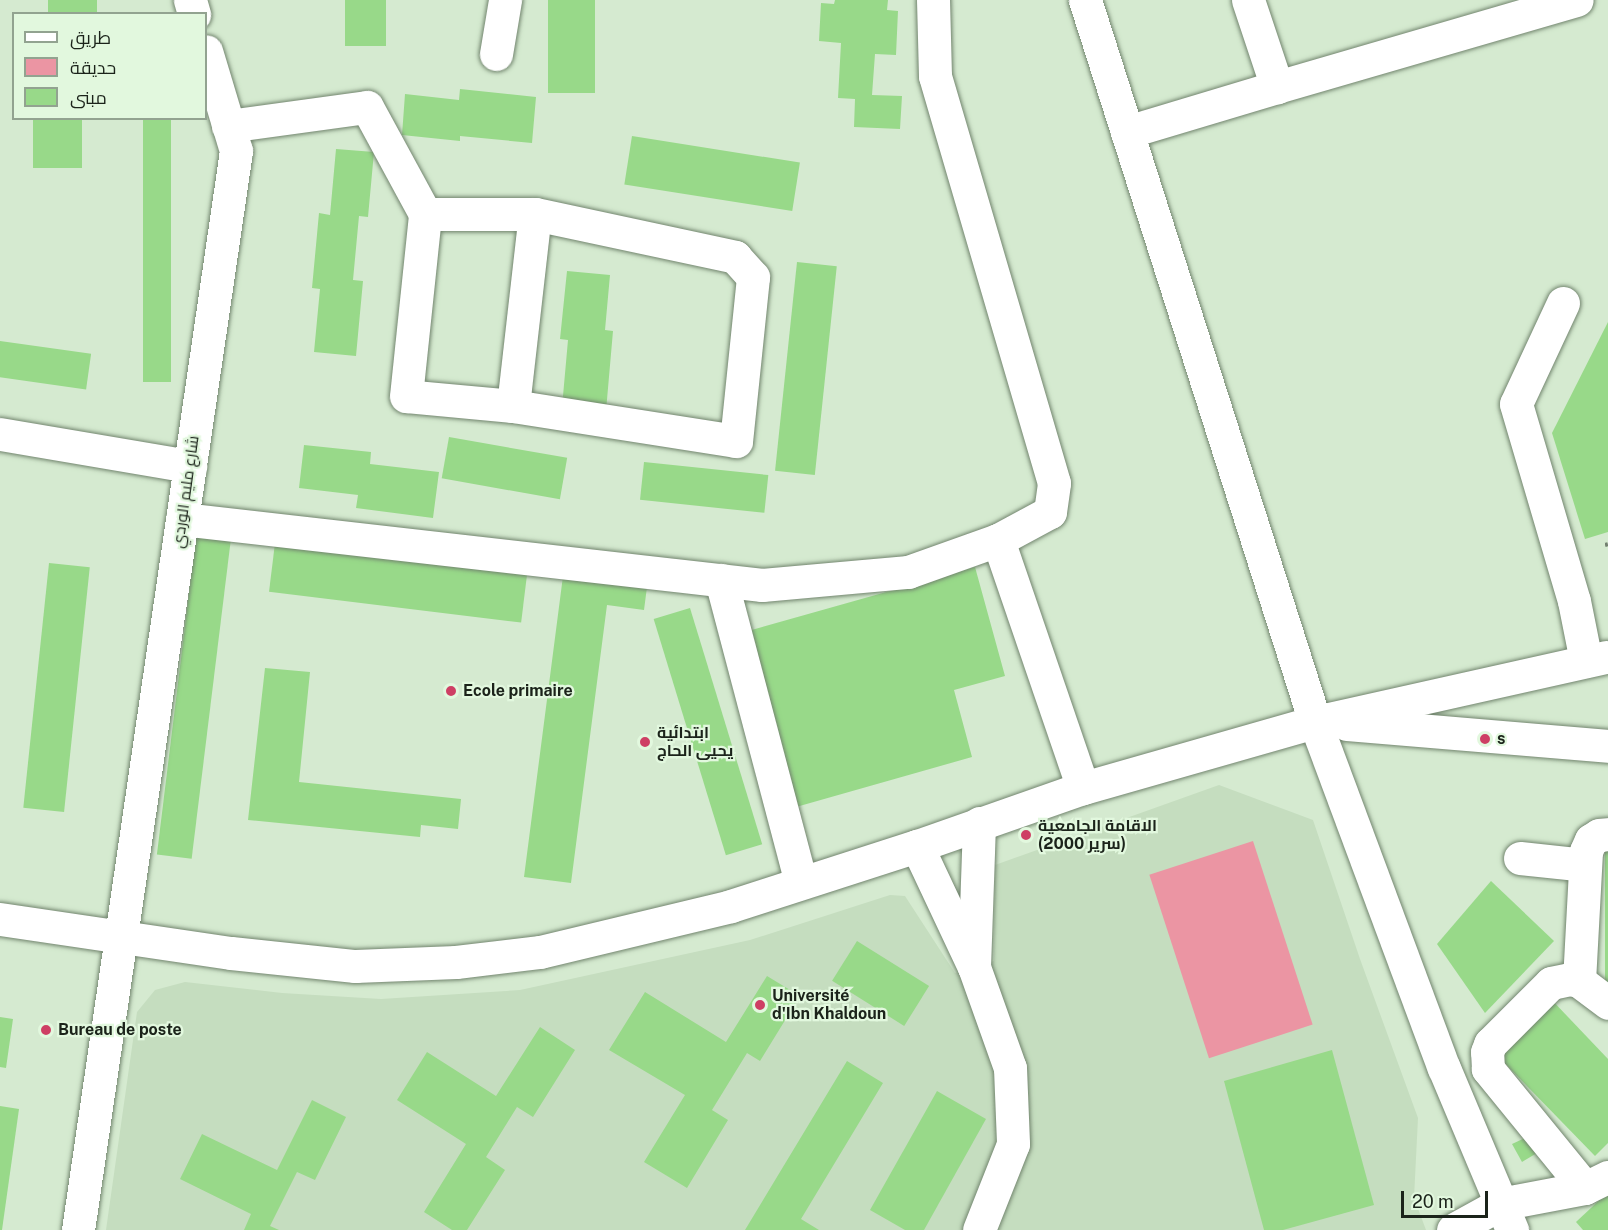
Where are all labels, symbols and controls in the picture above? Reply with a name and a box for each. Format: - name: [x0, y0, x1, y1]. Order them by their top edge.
- legend: [12, 12, 207, 120]
- text: طريق: [70, 27, 111, 48]
- text: حديقة: [70, 57, 116, 78]
- text: مبنى: [70, 87, 107, 108]
- street label: شارع مليم الوردي: [169, 435, 203, 549]
- place label: Ecole primaire: [463, 681, 573, 701]
- marker: Ecole primaire: [444, 684, 458, 698]
- place label: ابتدائية يحيى الحاج: [657, 723, 733, 761]
- place label: s: [1497, 729, 1505, 749]
- marker: s: [1478, 732, 1492, 746]
- marker: ابتدائية يحيى الحاج: [638, 735, 652, 749]
- place label: الاقامة الجامعية (2000 سرير): [1038, 816, 1157, 854]
- marker: الاقامة الجامعية (2000 سرير): [1019, 828, 1033, 842]
- place label: Université d'Ibn Khaldoun: [772, 986, 886, 1024]
- marker: Université d'Ibn Khaldoun: [753, 998, 767, 1012]
- place label: Bureau de poste: [58, 1020, 182, 1040]
- marker: Bureau de poste: [39, 1023, 53, 1037]
- scale bar: [1404, 1179, 1491, 1217]
- text: 20 m: [1412, 1191, 1454, 1212]

